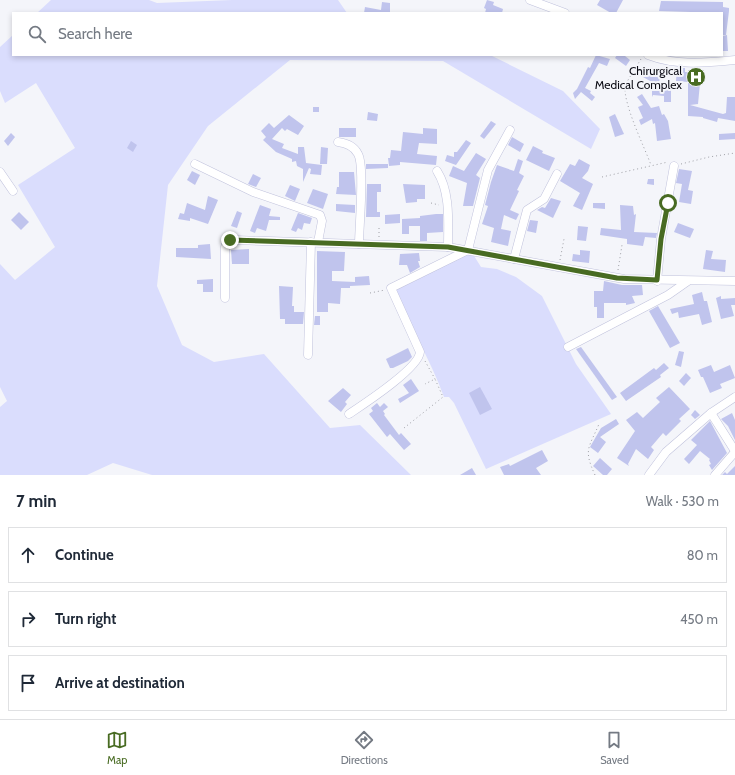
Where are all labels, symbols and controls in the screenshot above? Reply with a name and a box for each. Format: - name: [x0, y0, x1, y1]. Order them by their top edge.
- search box: [12, 12, 723, 56]
- icon: search: [26, 23, 48, 45]
- text: Search here: [58, 25, 133, 43]
- place label: Chirurgical Medical Complex: [595, 63, 682, 92]
- hospital icon: Chirurgical Medical Complex: [685, 66, 707, 88]
- route start: [659, 194, 677, 212]
- route end: [221, 231, 239, 249]
- text: 7 min: [16, 491, 57, 511]
- text: Walk · 530 m: [646, 493, 719, 509]
- icon: ahead: [17, 544, 39, 566]
- text: Continue: [55, 546, 114, 564]
- text: 80 m: [687, 547, 718, 563]
- icon: right: [17, 608, 39, 630]
- text: Turn right: [55, 610, 116, 628]
- text: 450 m: [680, 611, 718, 627]
- icon: arrive: [17, 672, 39, 694]
- text: Arrive at destination: [55, 674, 185, 692]
- tab: Map: [106, 729, 128, 767]
- tab: Directions: [341, 729, 388, 767]
- tab: Saved: [600, 729, 629, 767]

